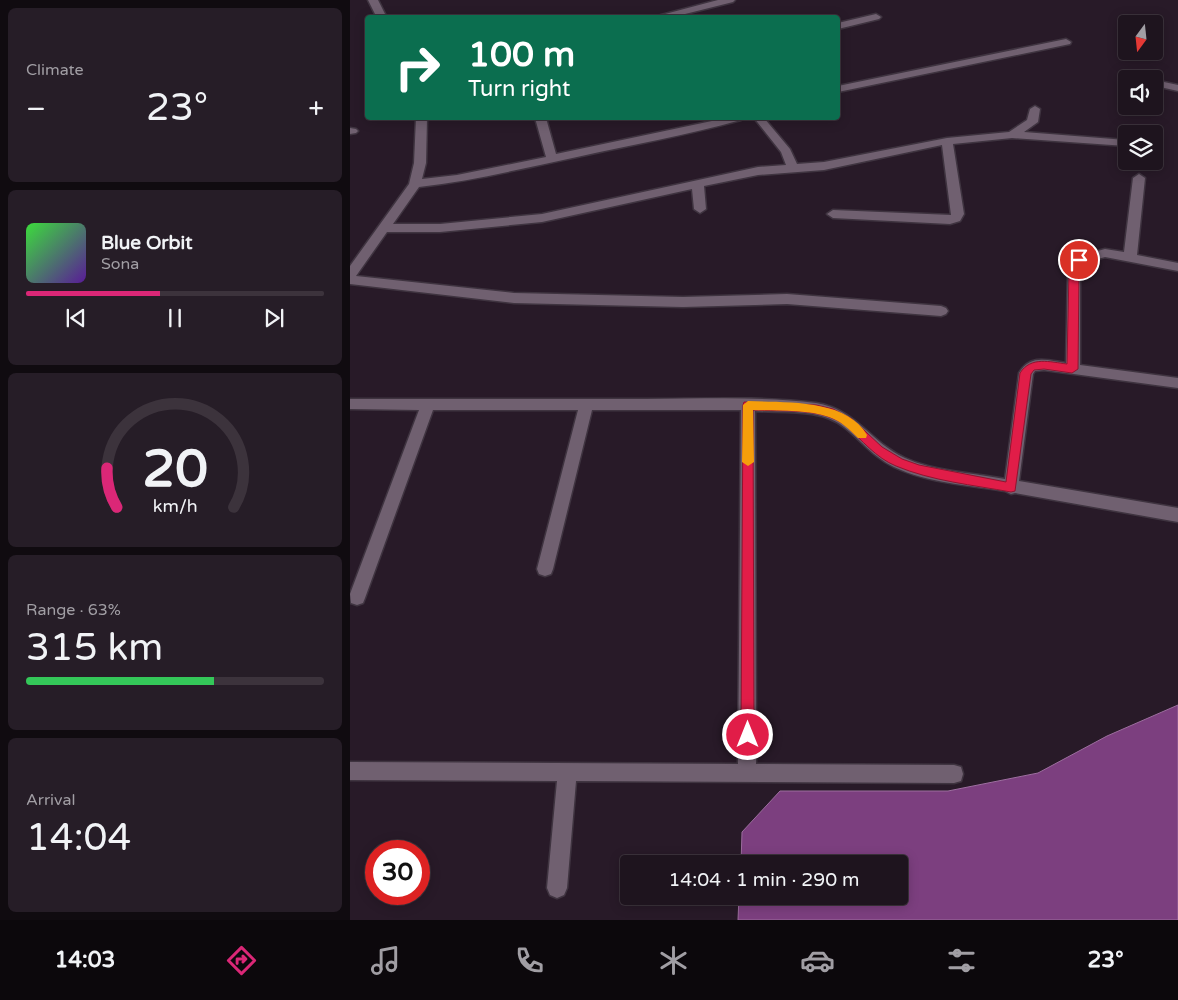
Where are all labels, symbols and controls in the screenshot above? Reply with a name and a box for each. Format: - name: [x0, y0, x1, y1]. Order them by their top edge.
- north arrow: [1118, 15, 1162, 60]
- map controls: [1118, 15, 1163, 170]
- text: 100 m: [468, 34, 575, 76]
- icon: right: [385, 35, 450, 100]
- text: Climate: [26, 60, 84, 80]
- button: sound: [1118, 70, 1163, 115]
- text: Turn right: [468, 76, 570, 102]
- text: 23°: [146, 85, 208, 131]
- text: −: [26, 92, 46, 126]
- text: +: [308, 92, 324, 126]
- button: layers: [1118, 125, 1163, 170]
- text: Blue Orbit: [101, 232, 193, 254]
- pin: [1058, 239, 1100, 281]
- icon: arrive: [1065, 246, 1093, 274]
- text: Sona: [101, 254, 139, 274]
- icon: previous: [62, 304, 90, 332]
- icon: pause: [161, 304, 189, 332]
- icon: next: [260, 304, 288, 332]
- text: 20: [142, 438, 208, 501]
- text: km/h: [153, 496, 197, 517]
- text: Range · 63%: [26, 600, 121, 620]
- text: 315 km: [26, 625, 163, 671]
- position arrow: [721, 708, 773, 760]
- text: Arrival: [26, 790, 75, 810]
- text: 14:04: [26, 815, 131, 861]
- speed limit sign: 30: [365, 840, 430, 905]
- text: 14:04 · 1 min · 290 m: [668, 869, 860, 891]
- icon: directions: [224, 943, 259, 978]
- icon: music: [368, 943, 403, 978]
- icon: phone: [512, 943, 547, 978]
- icon: climate: [656, 943, 691, 978]
- icon: car: [800, 943, 835, 978]
- icon: filters: [944, 943, 979, 978]
- text: 14:03: [54, 947, 115, 973]
- text: 23°: [1088, 947, 1124, 973]

